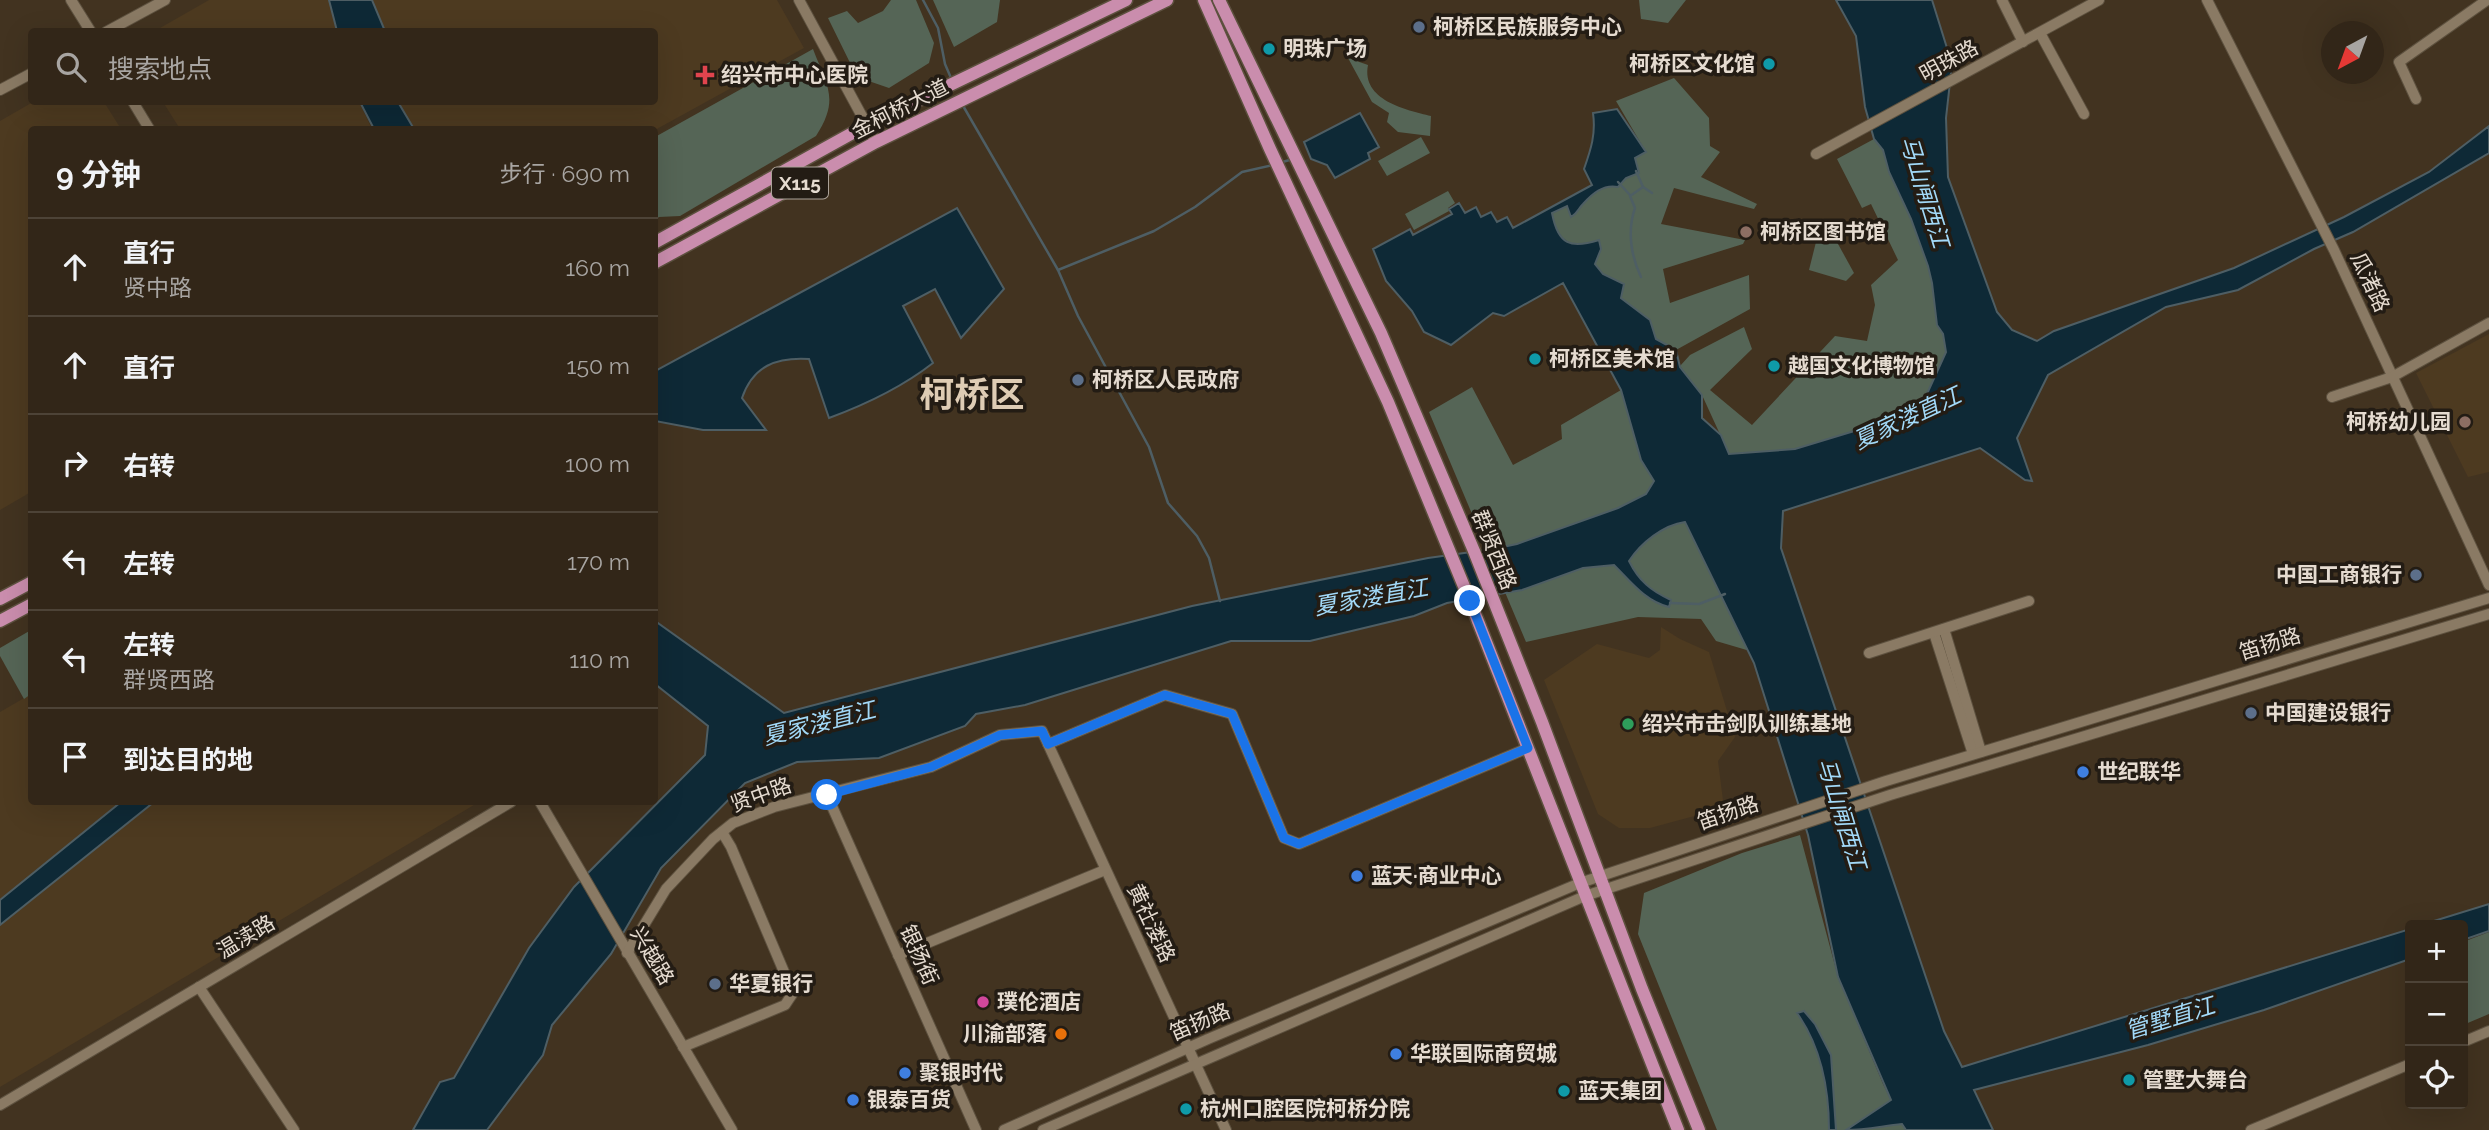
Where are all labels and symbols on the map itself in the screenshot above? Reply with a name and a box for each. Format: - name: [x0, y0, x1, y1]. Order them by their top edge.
- place label: 柯桥区民族服务中心: [1433, 14, 1622, 39]
- marker: 柯桥区民族服务中心: [1411, 19, 1427, 35]
- north arrow: [2321, 21, 2384, 84]
- street label: 明珠路: [1915, 34, 1982, 87]
- place label: 明珠广场: [1283, 36, 1367, 61]
- marker: 明珠广场: [1261, 41, 1277, 57]
- place label: 柯桥区文化馆: [1629, 51, 1755, 76]
- marker: 柯桥区文化馆: [1761, 56, 1777, 72]
- place label: 绍兴市中心医院: [721, 62, 868, 87]
- marker: 绍兴市中心医院: [695, 65, 715, 85]
- street label: 金柯桥大道: [847, 74, 952, 144]
- water label: 马山闸西江: [1896, 133, 1956, 254]
- road number: X115: [772, 168, 828, 198]
- place label: 柯桥区图书馆: [1760, 219, 1886, 244]
- marker: 柯桥区图书馆: [1738, 224, 1754, 240]
- street label: 瓜渚路: [2346, 248, 2395, 316]
- place label: 柯桥区美术馆: [1549, 346, 1675, 371]
- marker: 柯桥区美术馆: [1527, 351, 1543, 367]
- place label: 越国文化博物馆: [1788, 353, 1935, 378]
- marker: 越国文化博物馆: [1766, 358, 1782, 374]
- place label: 柯桥区人民政府: [1092, 367, 1239, 392]
- marker: 柯桥区人民政府: [1070, 372, 1086, 388]
- district label: 柯桥区: [919, 374, 1025, 415]
- water label: 夏家溇直江: [1849, 380, 1967, 454]
- place label: 柯桥幼儿园: [2346, 409, 2451, 434]
- marker: 柯桥幼儿园: [2457, 414, 2473, 430]
- street label: 群贤西路: [1467, 506, 1522, 593]
- place label: 中国工商银行: [2276, 562, 2402, 587]
- marker: 中国工商银行: [2408, 567, 2424, 583]
- water label: 夏家溇直江: [1312, 573, 1433, 620]
- route end: [1454, 585, 1485, 616]
- street label: 笛扬路: [2236, 622, 2304, 665]
- water label: 夏家溇直江: [760, 695, 881, 750]
- place label: 中国建设银行: [2265, 700, 2391, 725]
- marker: 中国建设银行: [2243, 705, 2259, 721]
- place label: 绍兴市击剑队训练基地: [1642, 711, 1852, 736]
- marker: 绍兴市击剑队训练基地: [1620, 716, 1636, 732]
- water label: 马山闸西江: [1813, 755, 1873, 876]
- place label: 世纪联华: [2097, 759, 2181, 784]
- marker: 世纪联华: [2075, 764, 2091, 780]
- street label: 贤中路: [727, 772, 795, 817]
- route start: [811, 779, 842, 810]
- street label: 笛扬路: [1694, 790, 1762, 835]
- place label: 蓝天·商业中心: [1371, 863, 1502, 888]
- marker: 蓝天·商业中心: [1349, 868, 1365, 884]
- street label: 黄社溇路: [1122, 879, 1181, 966]
- street label: 温渎路: [212, 910, 279, 964]
- street label: 银扬街: [895, 921, 944, 989]
- street label: 兴越路: [625, 922, 679, 989]
- place label: 华夏银行: [729, 971, 813, 996]
- marker: 华夏银行: [707, 976, 723, 992]
- place label: 璞伦酒店: [997, 989, 1081, 1014]
- water label: 管墅直江: [2122, 990, 2221, 1044]
- marker: 璞伦酒店: [975, 994, 991, 1010]
- street label: 笛扬路: [1166, 998, 1234, 1045]
- place label: 川渝部落: [963, 1021, 1047, 1046]
- marker: 川渝部落: [1053, 1026, 1069, 1042]
- place label: 华联国际商贸城: [1410, 1041, 1557, 1066]
- marker: 华联国际商贸城: [1388, 1046, 1404, 1062]
- place label: 聚银时代: [919, 1060, 1003, 1085]
- marker: 聚银时代: [897, 1065, 913, 1081]
- place label: 管墅大舞台: [2143, 1067, 2248, 1092]
- marker: 管墅大舞台: [2121, 1072, 2137, 1088]
- place label: 蓝天集团: [1578, 1078, 1662, 1103]
- marker: 蓝天集团: [1556, 1083, 1572, 1099]
- place label: 银泰百货: [867, 1087, 951, 1112]
- marker: 银泰百货: [845, 1092, 861, 1108]
- place label: 杭州口腔医院柯桥分院: [1200, 1096, 1410, 1121]
- marker: 杭州口腔医院柯桥分院: [1178, 1101, 1194, 1117]

